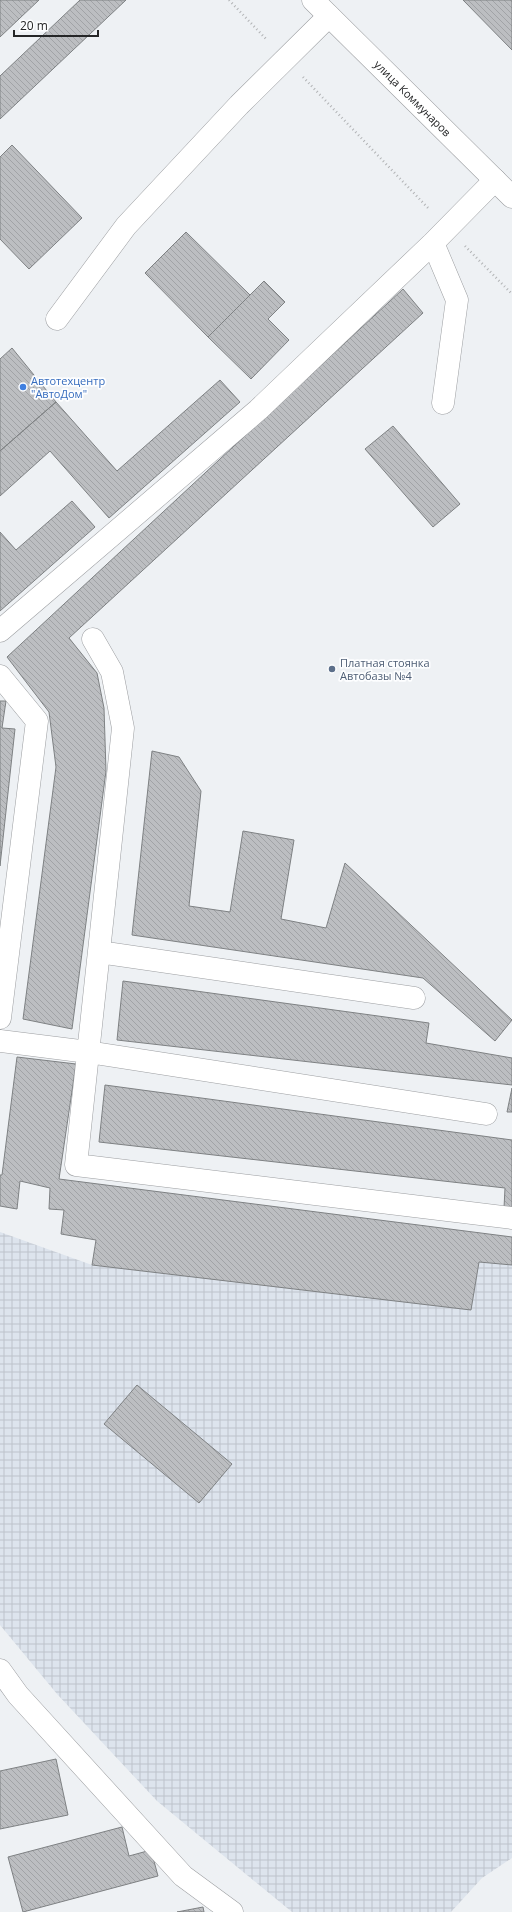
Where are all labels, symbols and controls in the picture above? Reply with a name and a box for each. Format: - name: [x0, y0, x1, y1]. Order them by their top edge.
- scale bar: [14, 12, 98, 38]
- text: 20 m: [20, 17, 48, 34]
- street label: улица Коммунаров: [371, 57, 455, 140]
- place label: Автотехцентр "АвтоДом": [31, 373, 105, 401]
- marker: Автотехцентр "АвтоДом": [18, 382, 28, 392]
- place label: Платная стоянка Автобазы №4: [340, 655, 430, 683]
- marker: Платная стоянка Автобазы №4: [327, 664, 337, 674]

